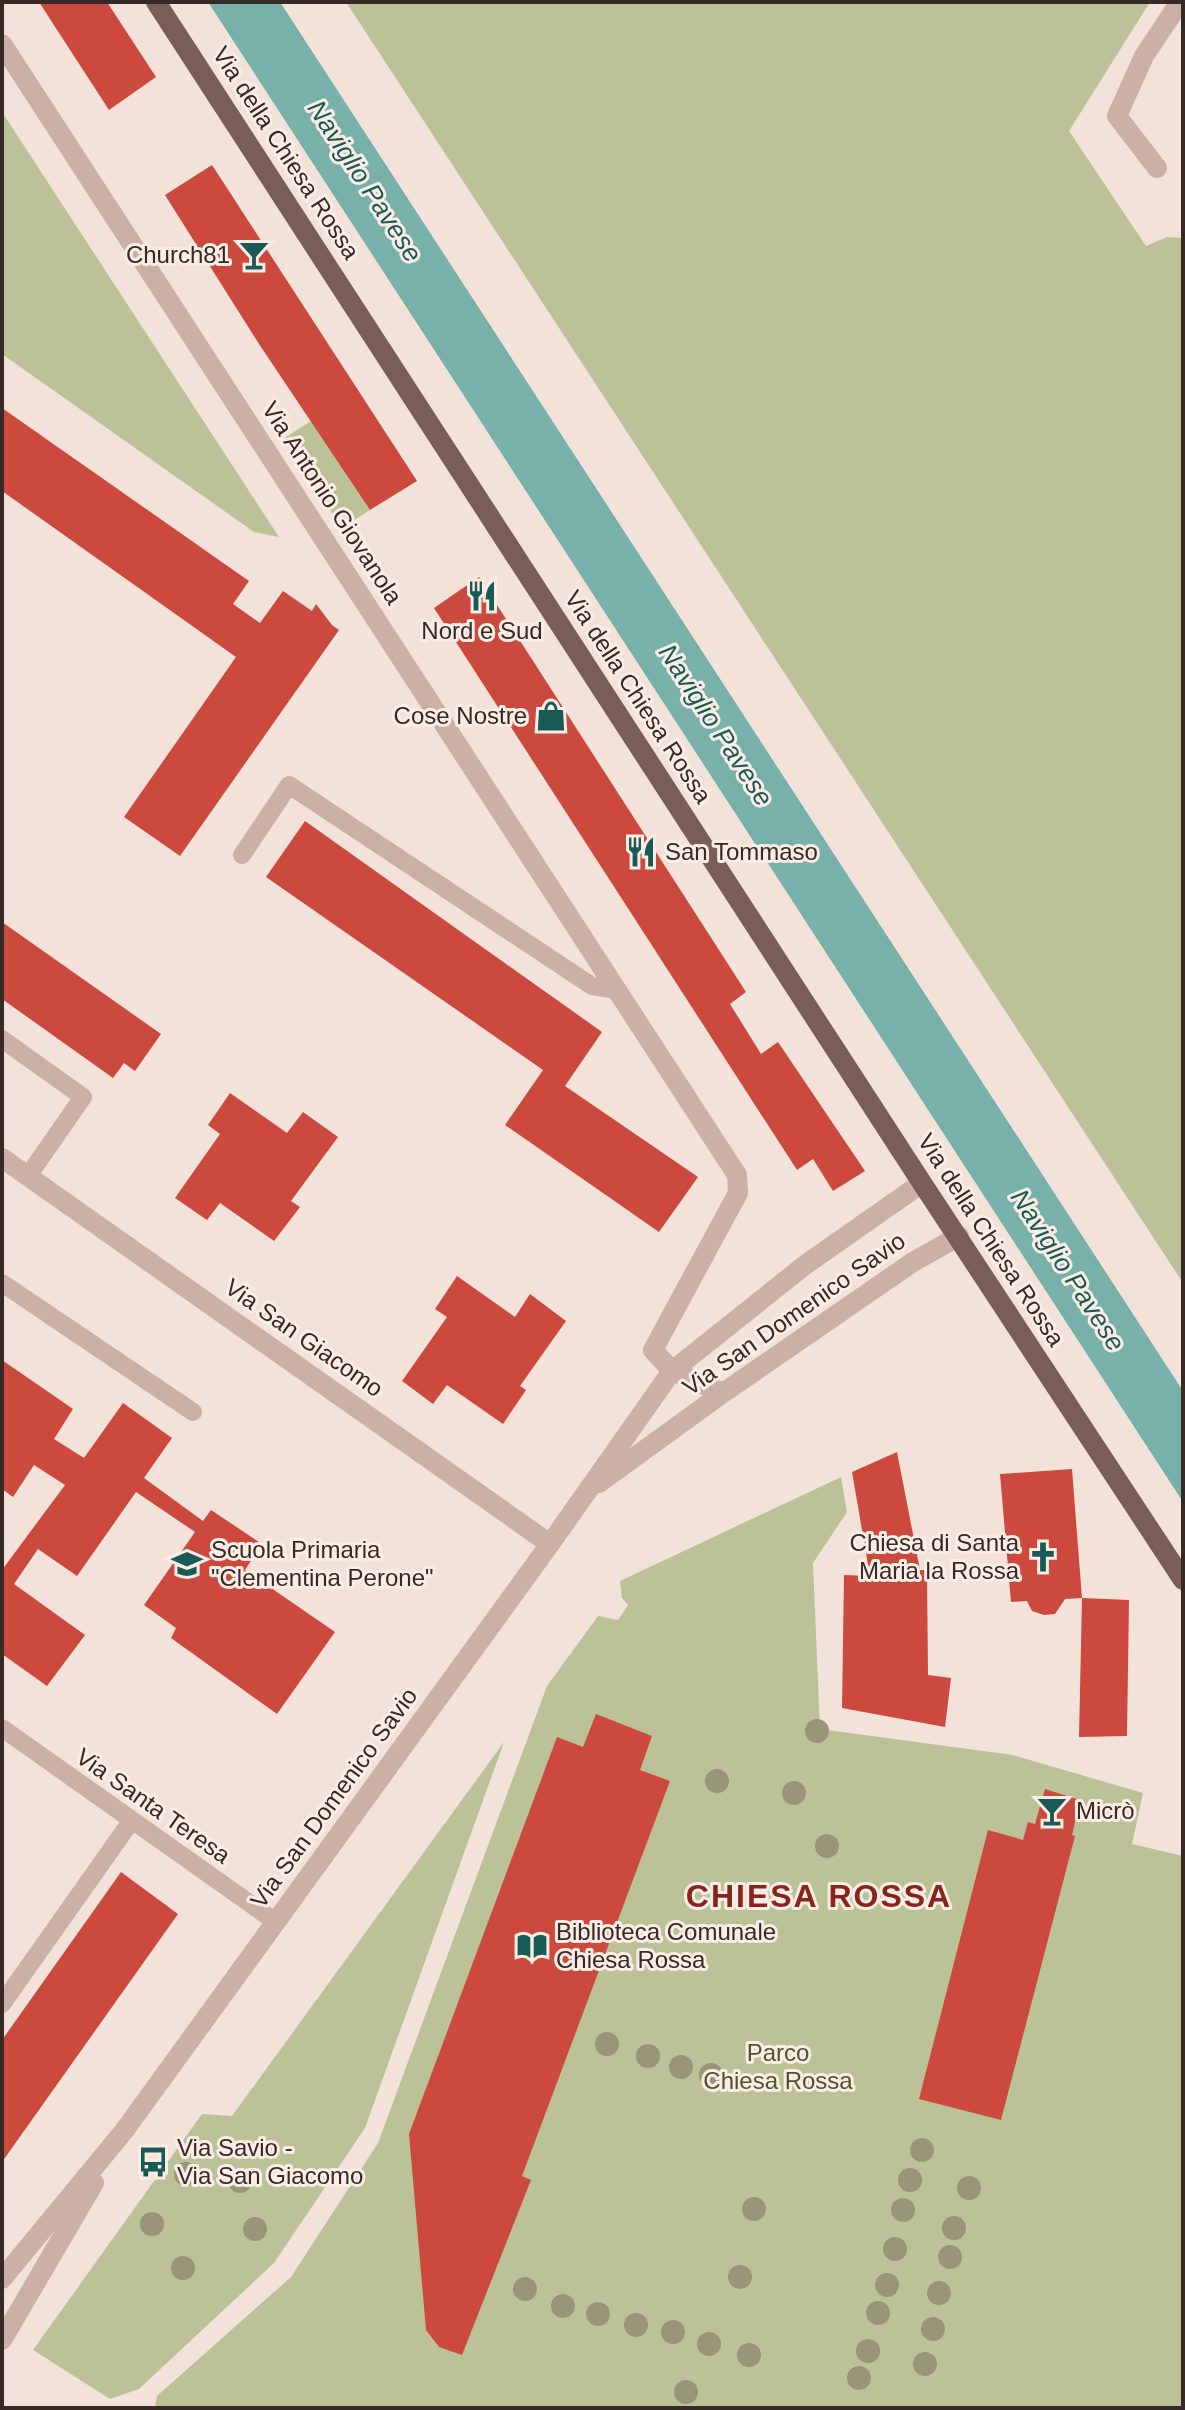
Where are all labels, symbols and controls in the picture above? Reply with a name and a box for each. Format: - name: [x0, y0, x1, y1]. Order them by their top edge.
- street label: Via della Chiesa Rossa: [208, 42, 366, 264]
- water label: Naviglio Pavese: [302, 95, 428, 267]
- bar icon: Church81: [237, 238, 271, 272]
- place label: Church81: [126, 241, 230, 268]
- street label: Via Antonio Giovanola: [257, 397, 408, 609]
- restaurant icon: Nord e Sud: [465, 579, 499, 613]
- street label: Via della Chiesa Rossa: [560, 586, 718, 808]
- place label: Nord e Sud: [421, 617, 543, 644]
- water label: Naviglio Pavese: [653, 639, 779, 811]
- shop icon: Cose Nostre: [534, 699, 568, 733]
- place label: Cose Nostre: [394, 702, 527, 729]
- restaurant icon: San Tommaso: [624, 835, 658, 869]
- place label: San Tommaso: [665, 838, 818, 865]
- street label: Via della Chiesa Rossa: [913, 1129, 1071, 1351]
- water label: Naviglio Pavese: [1005, 1184, 1131, 1356]
- street label: Via San Domenico Savio: [677, 1227, 910, 1401]
- street label: Via San Giacomo: [220, 1273, 388, 1402]
- place label: Chiesa di Santa Maria la Rossa: [850, 1529, 1020, 1584]
- place label: Scuola Primaria "Clementina Perone": [211, 1536, 434, 1591]
- church icon: Chiesa di Santa Maria la Rossa: [1026, 1540, 1060, 1574]
- school or university icon: Scuola Primaria "Clementina Perone": [170, 1547, 204, 1581]
- street label: Via San Domenico Savio: [245, 1683, 422, 1913]
- street label: Via Santa Teresa: [71, 1742, 236, 1869]
- bar icon: Micrò: [1035, 1794, 1069, 1828]
- place label: Micrò: [1076, 1797, 1135, 1824]
- district label: CHIESA ROSSA: [686, 1878, 952, 1914]
- place label: Biblioteca Comunale Chiesa Rossa: [556, 1918, 776, 1973]
- library icon: Biblioteca Comunale Chiesa Rossa: [515, 1929, 549, 1963]
- park label: Parco Chiesa Rossa: [703, 2039, 853, 2094]
- place label: Via Savio - Via San Giacomo: [177, 2134, 363, 2189]
- bus stop icon: Via Savio - Via San Giacomo: [136, 2145, 170, 2179]

